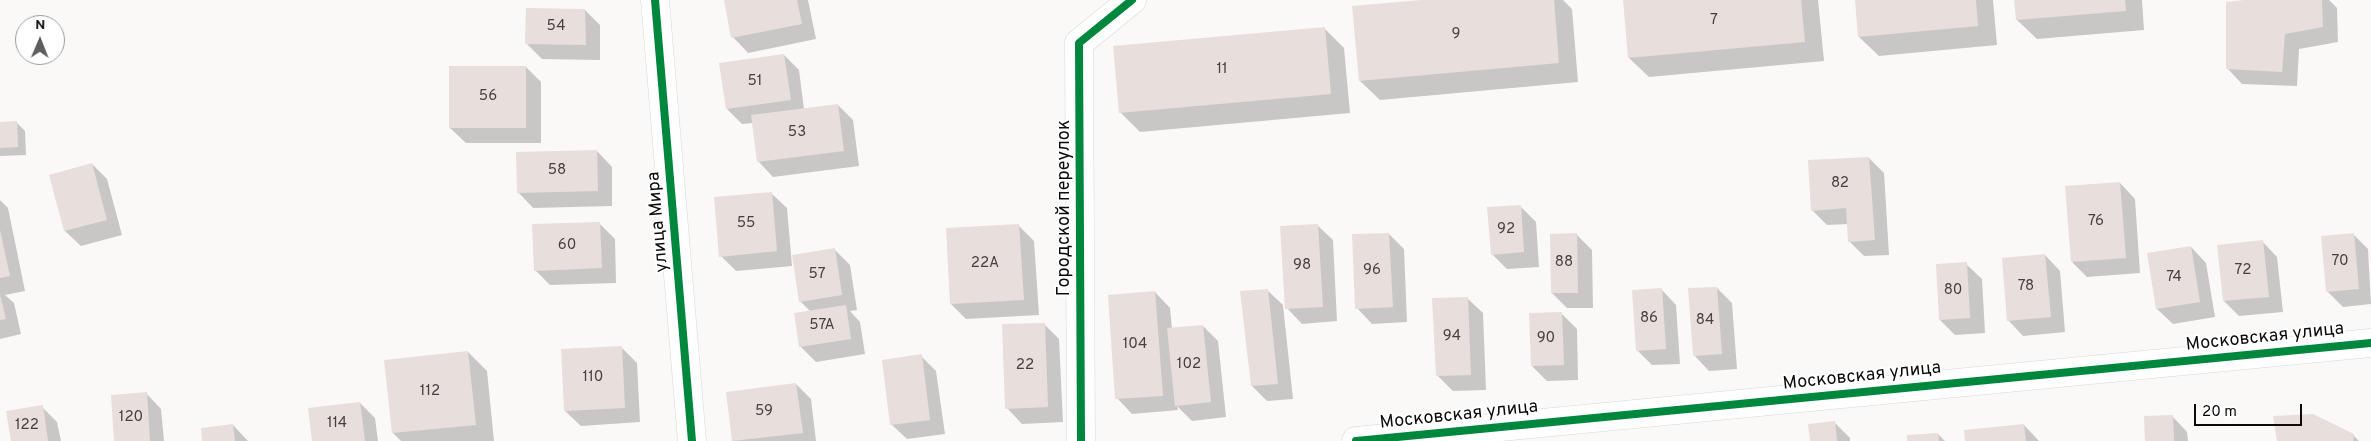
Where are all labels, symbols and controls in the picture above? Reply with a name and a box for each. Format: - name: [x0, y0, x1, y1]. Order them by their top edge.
- house number: 7: [1710, 12, 1718, 30]
- north arrow: [15, 15, 65, 65]
- text: N: [35, 17, 45, 34]
- house number: 54: [547, 18, 565, 36]
- house number: 9: [1452, 26, 1460, 44]
- house number: 11: [1216, 61, 1228, 79]
- house number: 51: [748, 73, 762, 91]
- house number: 56: [479, 88, 497, 106]
- street label: Городской переулок: [1054, 120, 1076, 296]
- house number: 53: [788, 124, 806, 142]
- house number: 58: [548, 162, 566, 180]
- street label: улица Мира: [644, 171, 674, 273]
- house number: 82: [1831, 175, 1849, 193]
- house number: 76: [2088, 213, 2104, 231]
- house number: 55: [737, 215, 755, 233]
- house number: 92: [1497, 221, 1515, 239]
- house number: 60: [558, 237, 576, 255]
- house number: 70: [2331, 253, 2349, 271]
- house number: 88: [1555, 254, 1573, 272]
- house number: 22А: [971, 255, 999, 273]
- house number: 98: [1293, 257, 1311, 275]
- house number: 96: [1363, 262, 1381, 280]
- house number: 72: [2235, 262, 2251, 280]
- house number: 57: [809, 266, 825, 284]
- house number: 74: [2166, 269, 2182, 287]
- house number: 78: [2018, 278, 2034, 296]
- house number: 80: [1944, 282, 1962, 300]
- house number: 86: [1640, 310, 1658, 328]
- house number: 84: [1696, 312, 1714, 330]
- house number: 57А: [809, 317, 835, 335]
- street label: Московская улица: [2185, 319, 2345, 357]
- house number: 94: [1443, 328, 1461, 346]
- house number: 90: [1537, 330, 1555, 348]
- house number: 104: [1123, 336, 1147, 354]
- house number: 102: [1177, 356, 1201, 374]
- house number: 22: [1016, 357, 1034, 375]
- street label: Московская улица: [1782, 358, 1942, 396]
- house number: 110: [583, 369, 603, 387]
- house number: 112: [420, 383, 440, 401]
- scale bar: [2196, 394, 2304, 426]
- street label: Московская улица: [1379, 397, 1539, 435]
- house number: 59: [755, 403, 773, 421]
- text: 20 m: [2202, 403, 2237, 422]
- house number: 120: [119, 409, 143, 427]
- house number: 114: [327, 415, 347, 433]
- house number: 122: [15, 417, 39, 435]

